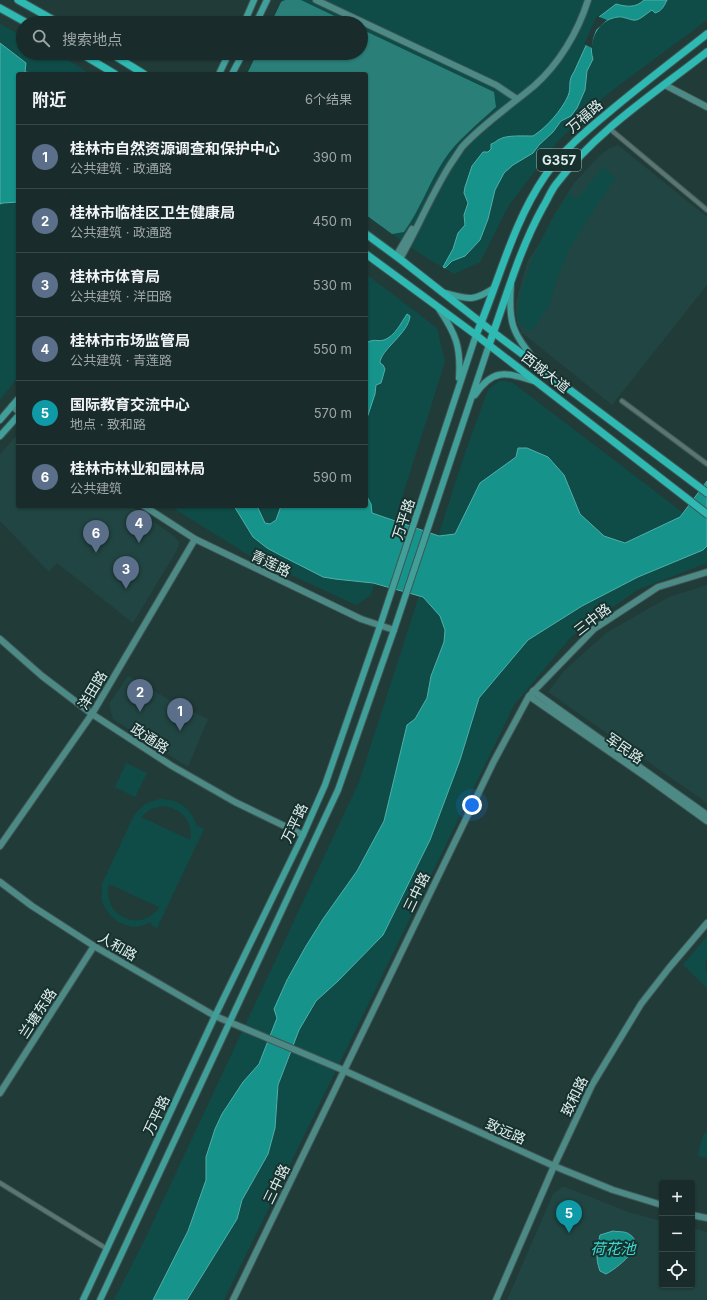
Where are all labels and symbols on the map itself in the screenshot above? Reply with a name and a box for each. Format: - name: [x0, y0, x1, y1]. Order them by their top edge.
- street label: 万福路: [563, 96, 605, 136]
- road number: G357: [537, 149, 581, 171]
- street label: 西城大道: [519, 348, 573, 396]
- street label: 万平路: [388, 496, 418, 542]
- pin: 4: [126, 510, 152, 543]
- pin: 6: [83, 520, 109, 553]
- street label: 青莲路: [248, 546, 294, 580]
- pin: 3: [113, 556, 139, 589]
- street label: 三中路: [570, 599, 614, 639]
- street label: 洋田路: [74, 668, 110, 712]
- pin: 2: [127, 679, 153, 712]
- pin: 1: [167, 698, 193, 731]
- street label: 政通路: [128, 719, 172, 757]
- street label: 军民路: [603, 729, 647, 767]
- your location: [462, 795, 482, 815]
- street label: 万平路: [277, 800, 311, 846]
- street label: 三中路: [399, 869, 433, 915]
- street label: 人和路: [96, 928, 140, 964]
- street label: 兰塘东路: [15, 985, 59, 1041]
- street label: 致和路: [557, 1073, 591, 1119]
- street label: 万平路: [139, 1092, 173, 1138]
- street label: 致远路: [483, 1115, 529, 1147]
- street label: 三中路: [259, 1161, 293, 1207]
- pin: 5: [556, 1200, 582, 1233]
- water label: 荷花池: [590, 1239, 637, 1258]

